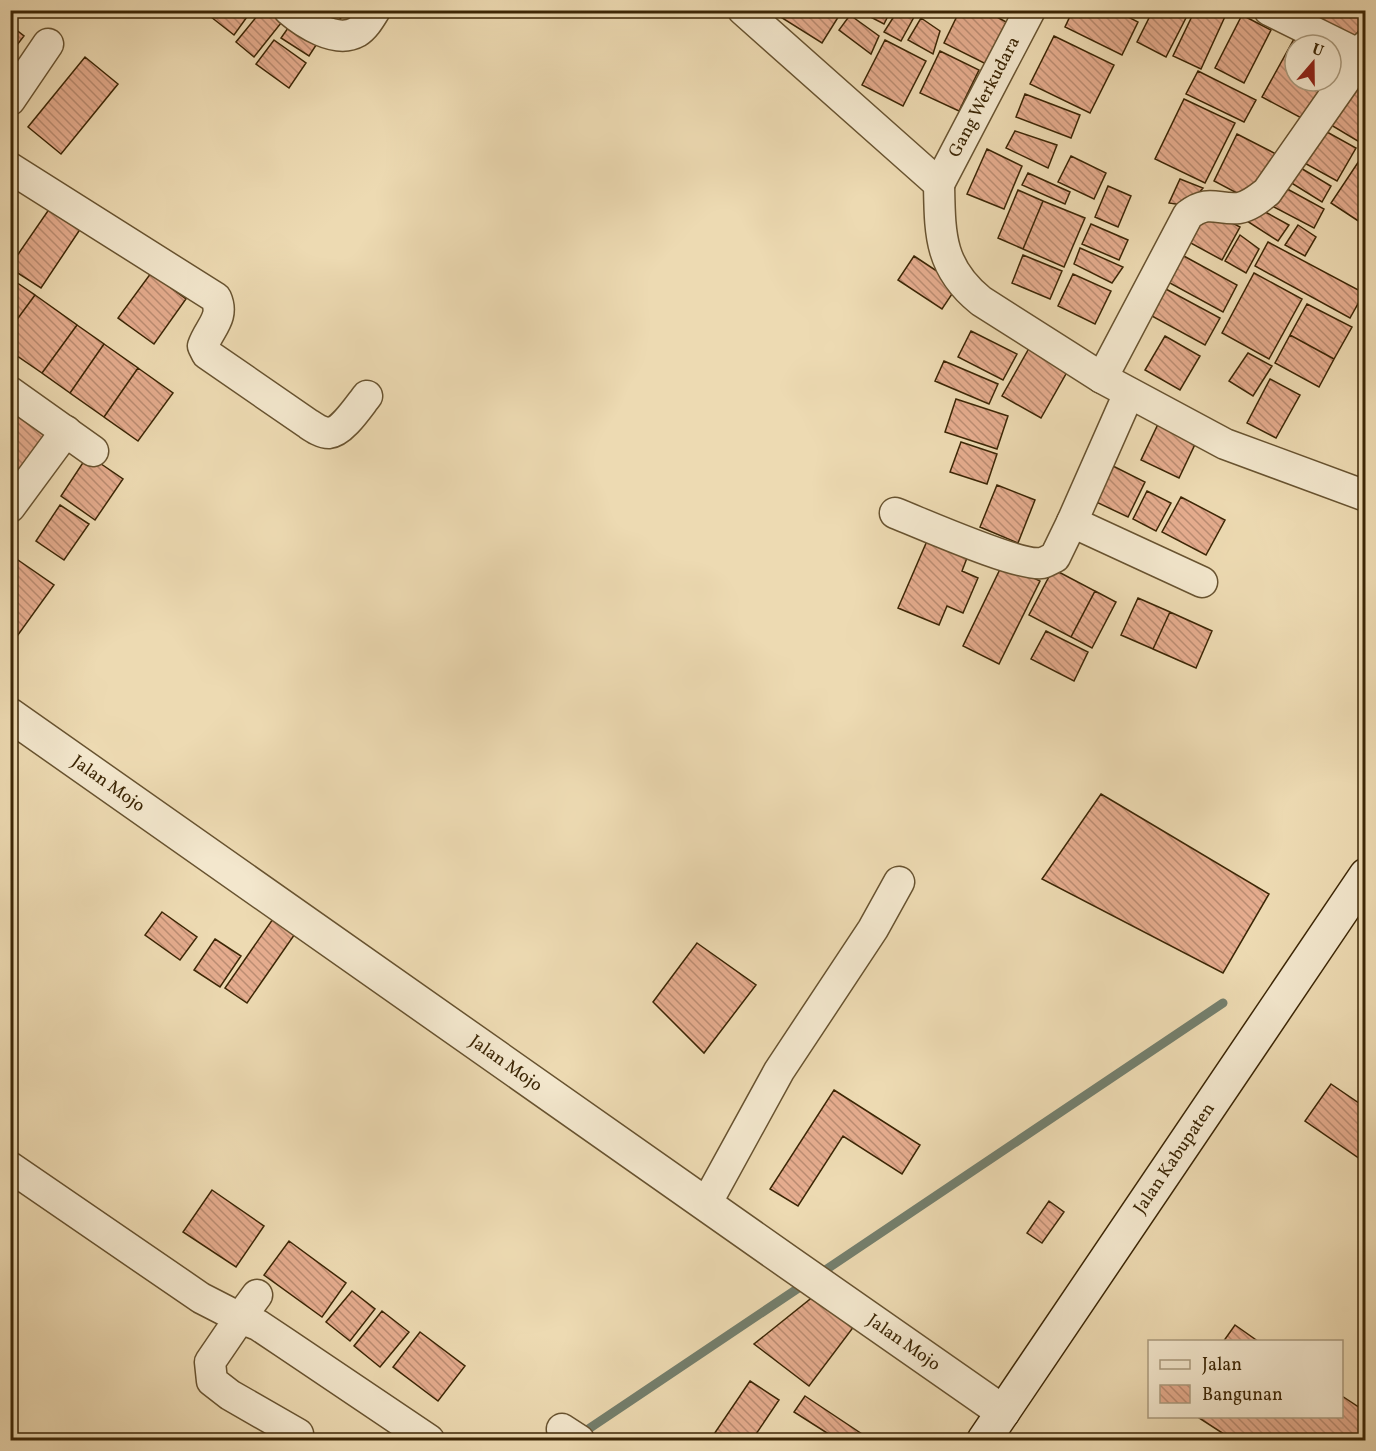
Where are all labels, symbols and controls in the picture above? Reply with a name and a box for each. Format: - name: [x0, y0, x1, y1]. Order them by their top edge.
- street label: Gang Werkudara: [942, 32, 1026, 162]
- north arrow: [1283, 33, 1343, 93]
- text: U: [1309, 39, 1326, 63]
- street label: Jalan Mojo: [66, 750, 150, 818]
- street label: Jalan Mojo: [464, 1029, 547, 1098]
- street label: Jalan Kabupaten: [1128, 1098, 1221, 1219]
- street label: Jalan Mojo: [862, 1308, 945, 1377]
- legend: [1148, 1340, 1343, 1418]
- text: Jalan: [1202, 1353, 1242, 1378]
- text: Bangunan: [1202, 1383, 1283, 1408]

